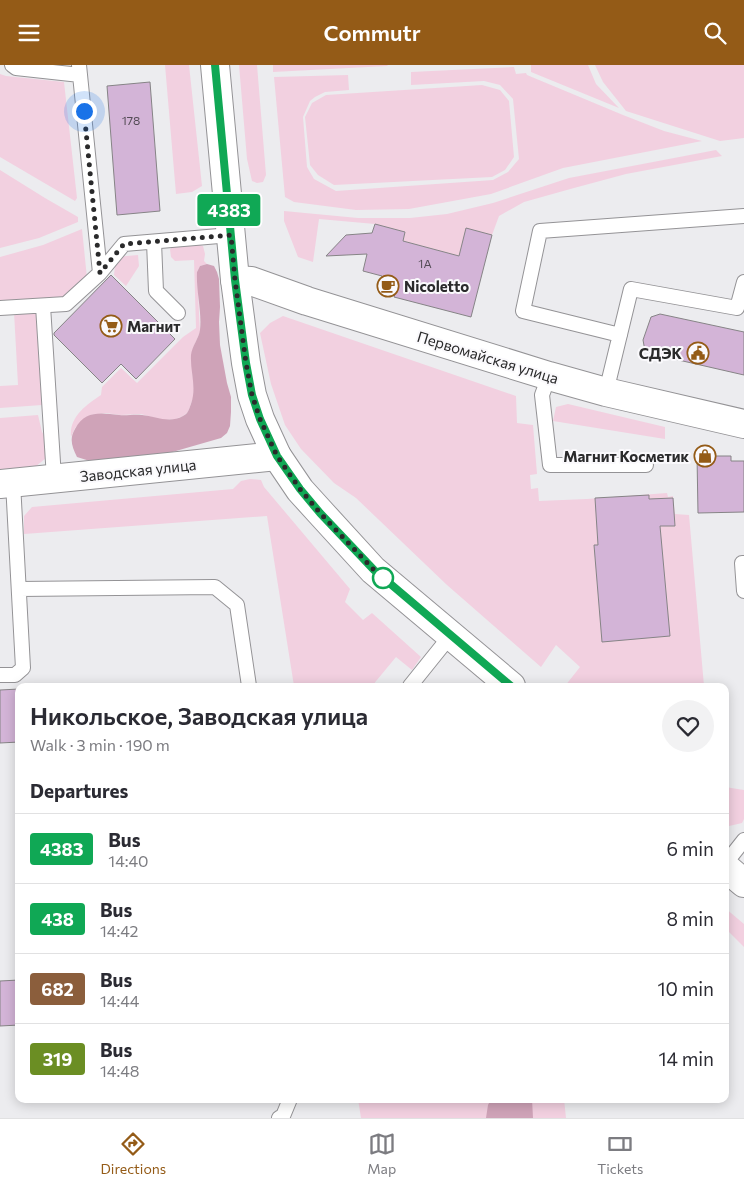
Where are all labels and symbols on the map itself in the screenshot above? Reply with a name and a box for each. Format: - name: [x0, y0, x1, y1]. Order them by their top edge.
- your location: [72, 99, 97, 124]
- house number: 178: [122, 113, 140, 127]
- line badge: 438З: [194, 194, 264, 226]
- house number: 1А: [418, 256, 432, 270]
- cafe icon: Nicoletto: [376, 274, 400, 298]
- place label: Nicoletto: [404, 277, 469, 295]
- supermarket icon: Магнит: [99, 314, 123, 338]
- place label: Магнит: [127, 317, 180, 335]
- street label: Первомайская улица: [415, 327, 561, 387]
- public building icon: СДЭК: [686, 341, 710, 365]
- place label: СДЭК: [639, 344, 683, 362]
- shop icon: Магнит Косметик: [693, 444, 717, 468]
- place label: Магнит Косметик: [563, 447, 689, 465]
- street label: Заводская улица: [79, 455, 197, 485]
- unlabelled marker: [372, 567, 394, 589]

